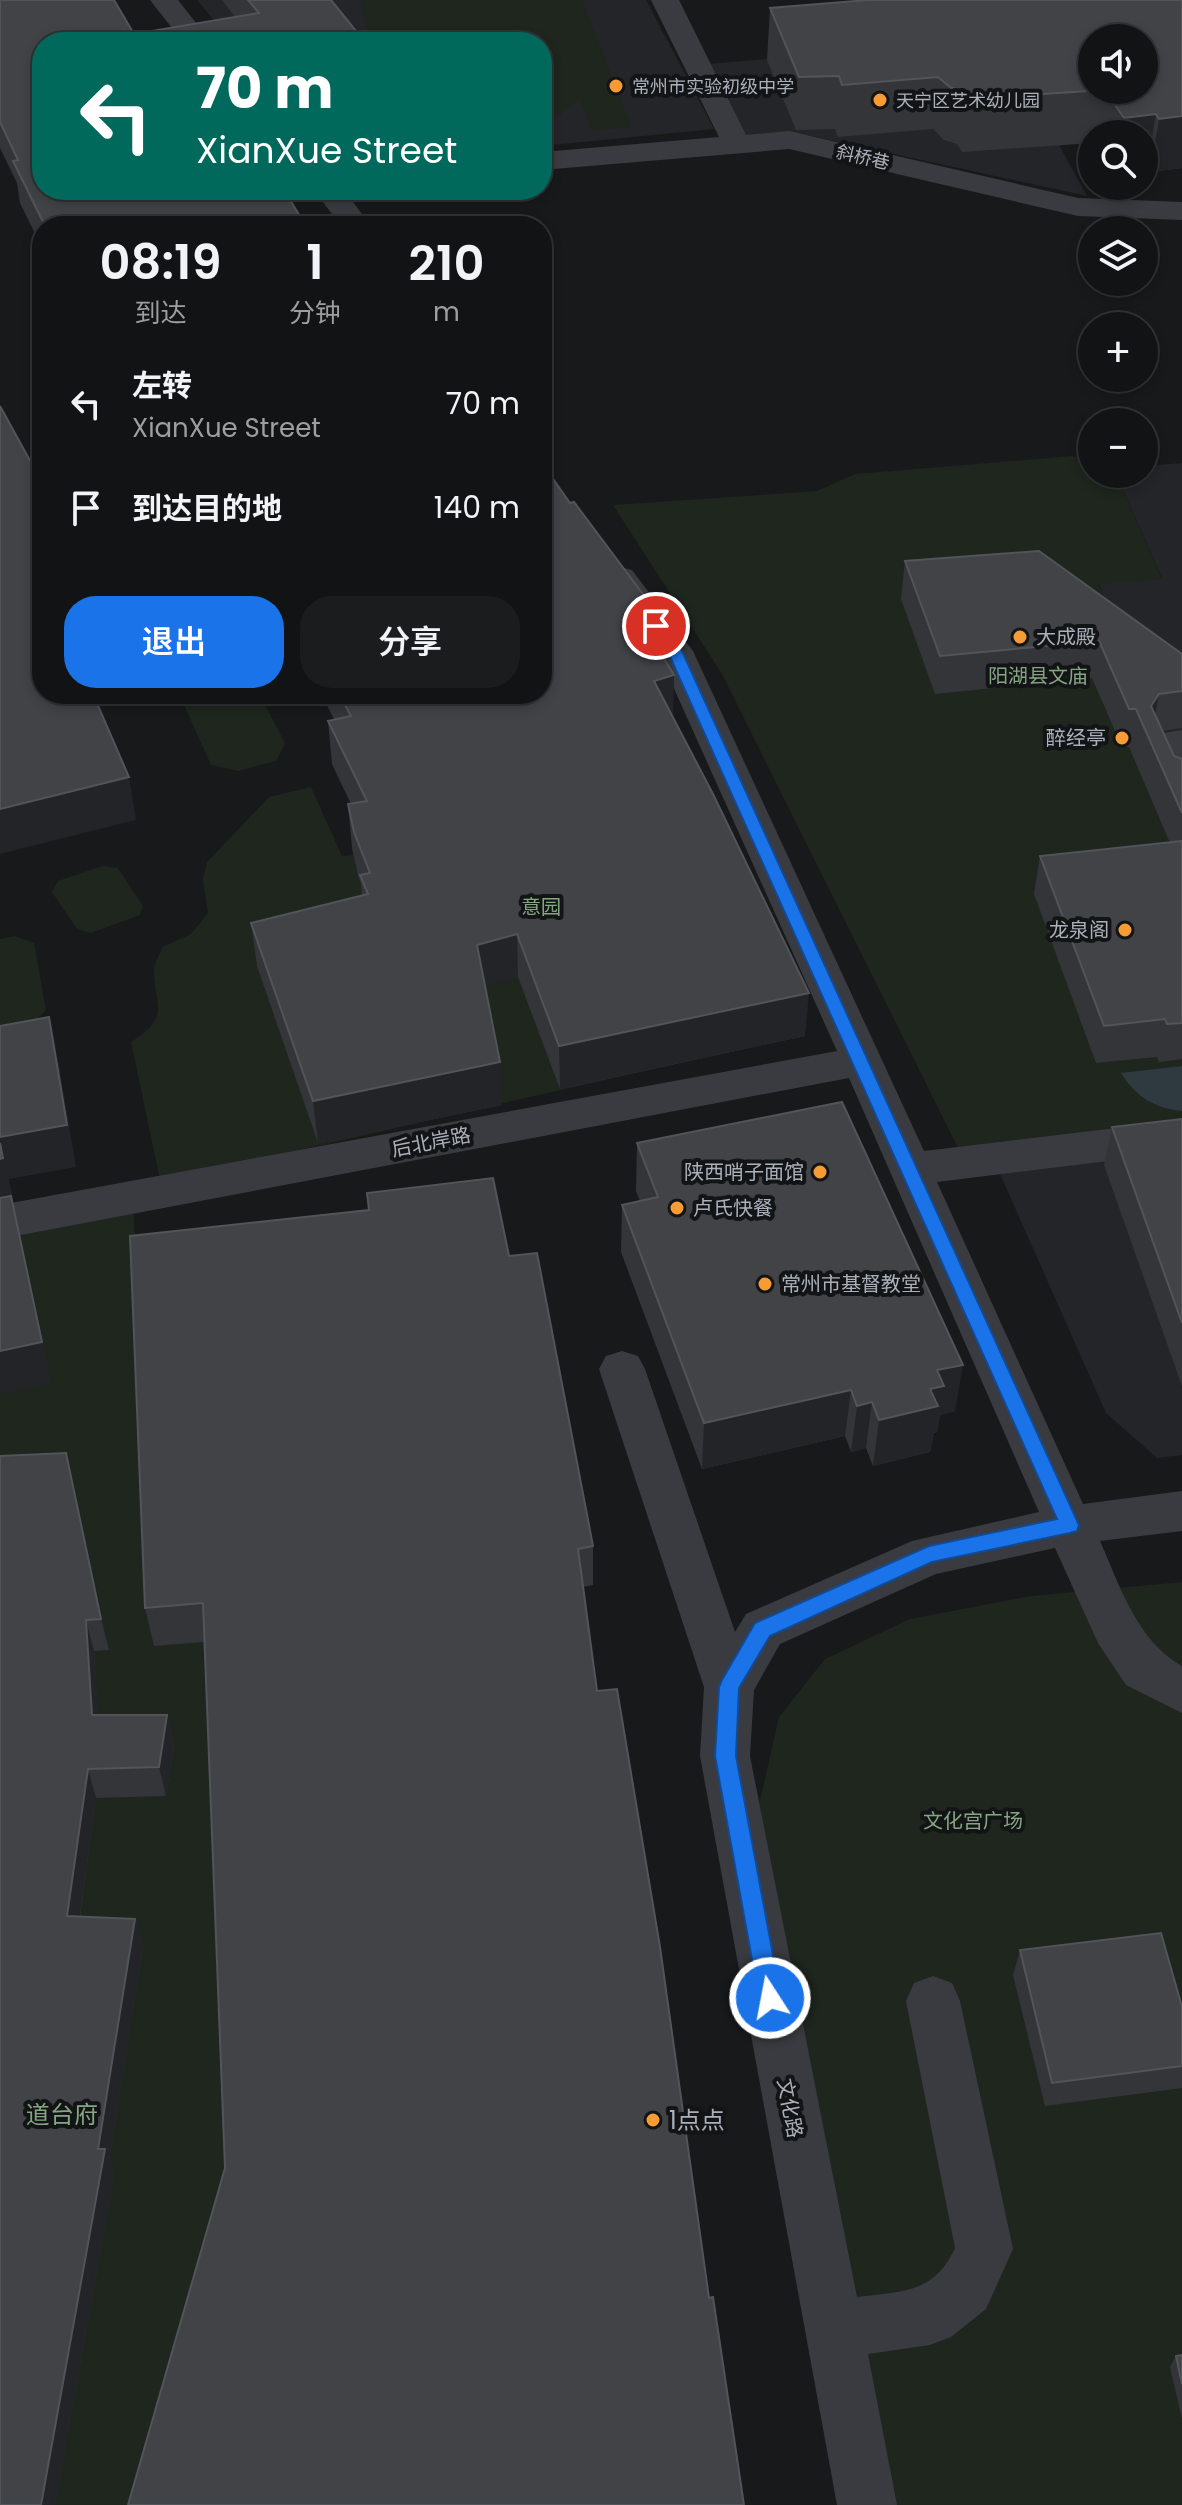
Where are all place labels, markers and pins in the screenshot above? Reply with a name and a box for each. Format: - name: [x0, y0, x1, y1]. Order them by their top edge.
- place label: 常州市实验初级中学: [632, 74, 794, 99]
- marker: 常州市实验初级中学: [607, 77, 625, 95]
- place label: 天宁区艺术幼儿园: [896, 88, 1040, 113]
- marker: 天宁区艺术幼儿园: [871, 91, 889, 109]
- pin: [622, 592, 690, 660]
- place label: 大成殿: [1036, 623, 1096, 651]
- marker: 大成殿: [1011, 628, 1029, 646]
- place label: 醉经亭: [1046, 724, 1106, 752]
- marker: 醉经亭: [1113, 729, 1131, 747]
- place label: 龙泉阁: [1049, 916, 1109, 944]
- marker: 龙泉阁: [1116, 921, 1134, 939]
- place label: 陕西哨子面馆: [684, 1158, 804, 1186]
- marker: 陕西哨子面馆: [811, 1163, 829, 1181]
- place label: 卢氏快餐: [693, 1194, 773, 1222]
- marker: 卢氏快餐: [668, 1199, 686, 1217]
- place label: 常州市基督教堂: [781, 1270, 921, 1298]
- marker: 常州市基督教堂: [756, 1275, 774, 1293]
- place label: 1点点: [669, 2104, 725, 2137]
- marker: 1点点: [644, 2111, 662, 2129]

